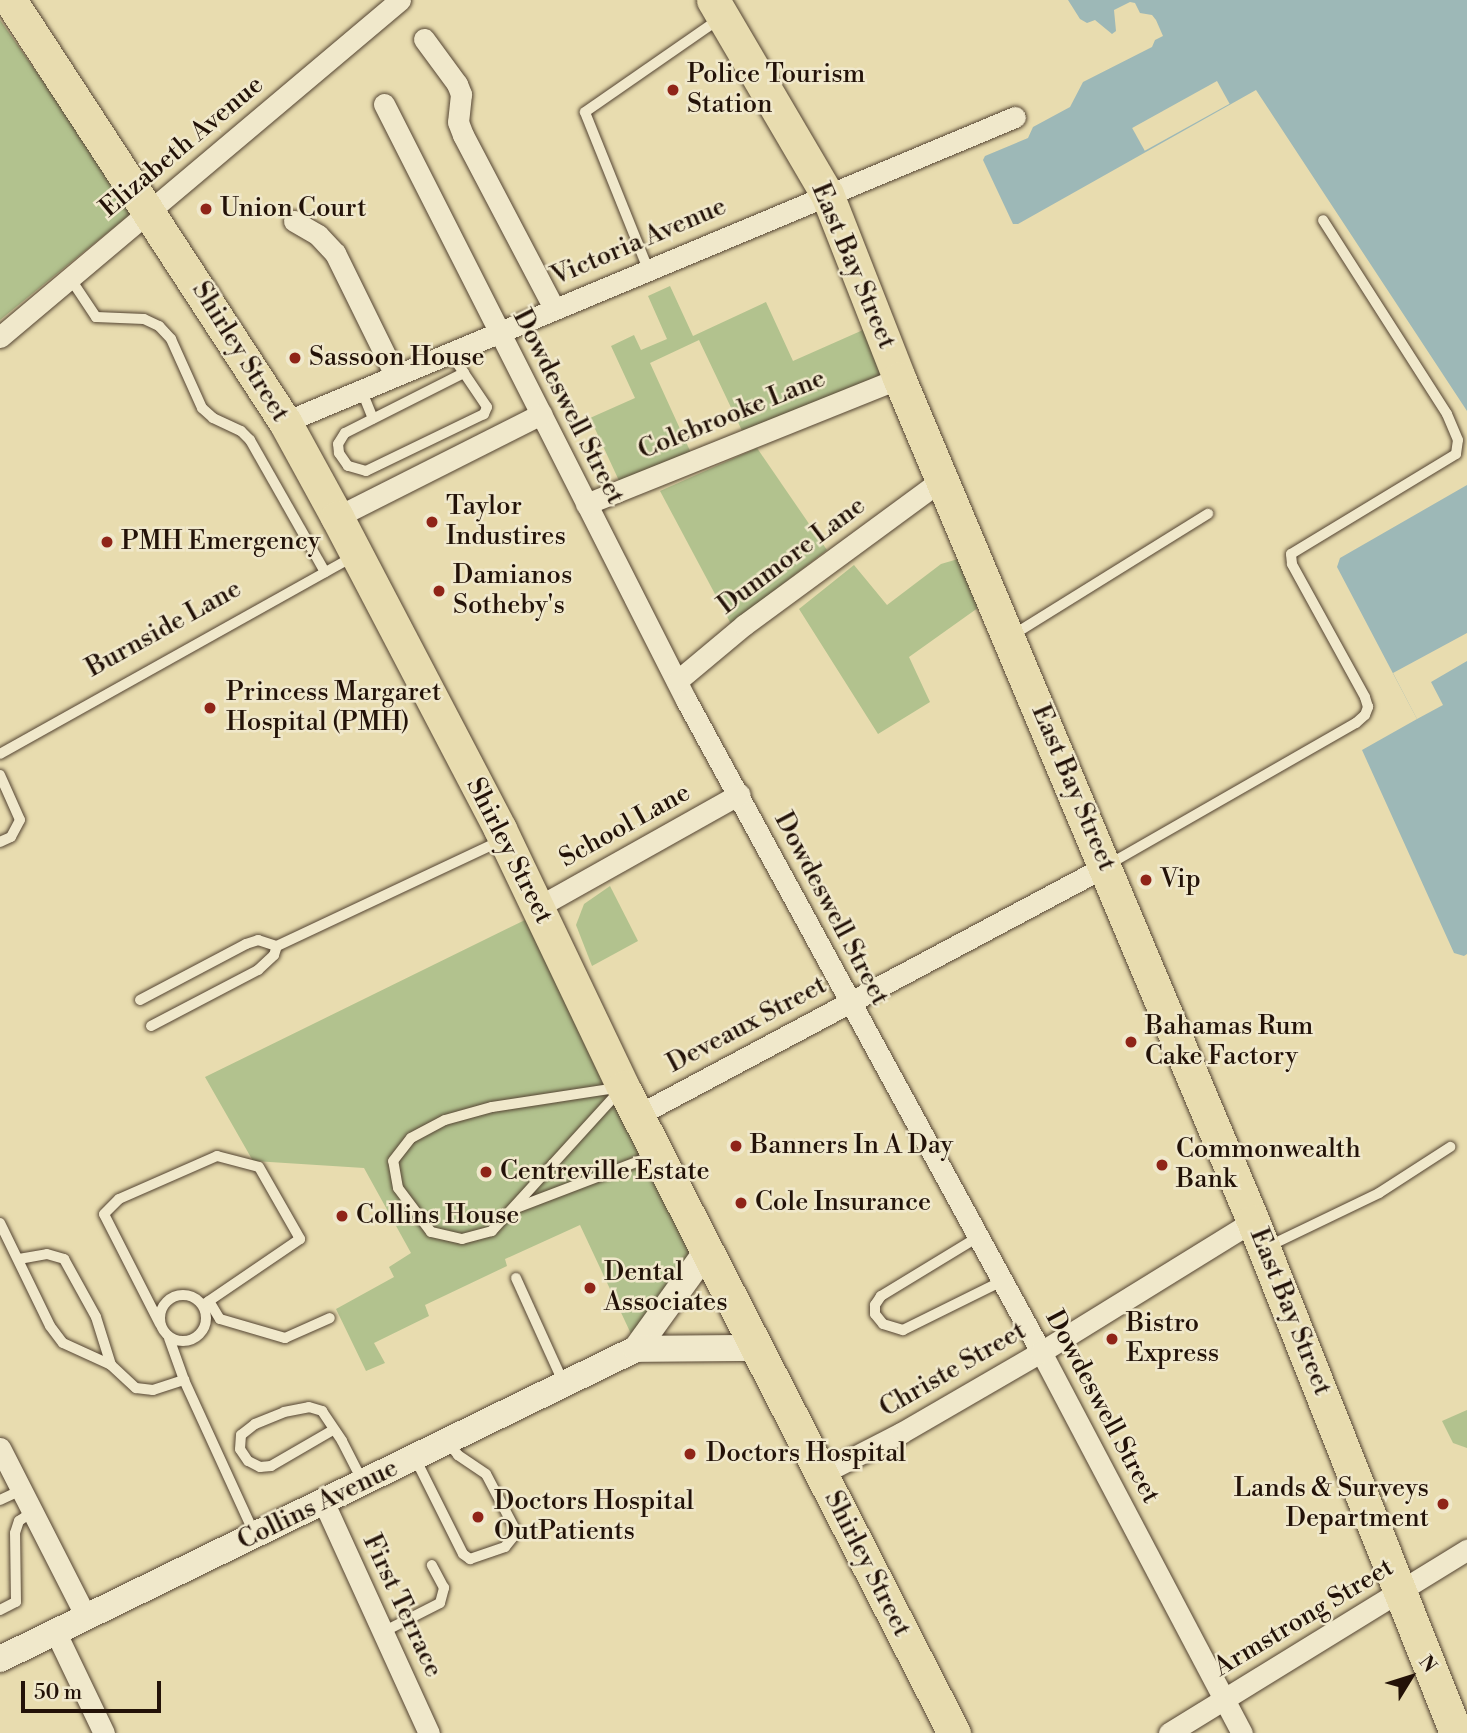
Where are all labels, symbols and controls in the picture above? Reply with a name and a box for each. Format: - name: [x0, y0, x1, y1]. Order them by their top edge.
- place label: Police Tourism Station: [687, 59, 865, 120]
- street label: Elizabeth Avenue: [94, 70, 270, 224]
- marker: Police Tourism Station: [665, 82, 681, 98]
- street label: East Bay Street: [804, 178, 902, 354]
- street label: Victoria Avenue: [547, 191, 731, 293]
- place label: Union Court: [220, 193, 367, 225]
- marker: Union Court: [198, 201, 214, 217]
- street label: Shirley Street: [185, 276, 295, 428]
- street label: Dowdeswell Street: [505, 304, 631, 510]
- place label: Sassoon House: [309, 342, 485, 374]
- marker: Sassoon House: [287, 350, 303, 366]
- street label: Colebrooke Lane: [634, 363, 830, 467]
- street label: Dunmore Lane: [712, 490, 872, 622]
- place label: Taylor Industires: [446, 491, 566, 552]
- marker: Taylor Industires: [424, 514, 440, 530]
- place label: PMH Emergency: [121, 526, 320, 558]
- marker: PMH Emergency: [99, 534, 115, 550]
- place label: Damianos Sotheby's: [453, 560, 572, 622]
- street label: Burnside Lane: [81, 574, 247, 684]
- marker: Damianos Sotheby's: [431, 583, 447, 599]
- place label: Princess Margaret Hospital (PMH): [226, 677, 441, 738]
- marker: Princess Margaret Hospital (PMH): [200, 698, 220, 718]
- street label: East Bay Street: [1024, 700, 1122, 876]
- street label: Shirley Street: [459, 773, 559, 929]
- street label: School Lane: [554, 777, 696, 875]
- street label: Dowdeswell Street: [767, 807, 895, 1011]
- place label: Vip: [1160, 864, 1201, 896]
- marker: Vip: [1138, 872, 1154, 888]
- street label: Deveaux Street: [662, 970, 832, 1080]
- place label: Bahamas Rum Cake Factory: [1145, 1011, 1313, 1072]
- marker: Bahamas Rum Cake Factory: [1123, 1034, 1139, 1050]
- place label: Banners In A Day: [750, 1130, 953, 1162]
- place label: Commonwealth Bank: [1176, 1134, 1361, 1196]
- marker: Banners In A Day: [728, 1138, 744, 1154]
- place label: Centreville Estate: [500, 1156, 710, 1188]
- marker: Commonwealth Bank: [1154, 1157, 1170, 1173]
- marker: Centreville Estate: [478, 1164, 494, 1180]
- place label: Cole Insurance: [755, 1187, 931, 1219]
- marker: Cole Insurance: [733, 1195, 749, 1211]
- place label: Collins House: [356, 1200, 519, 1232]
- marker: Collins House: [334, 1208, 350, 1224]
- street label: East Bay Street: [1242, 1224, 1338, 1400]
- place label: Dental Associates: [604, 1257, 728, 1318]
- marker: Dental Associates: [582, 1280, 598, 1296]
- street label: Dowdeswell Street: [1038, 1305, 1166, 1509]
- place label: Bistro Express: [1126, 1308, 1219, 1370]
- street label: Christe Street: [874, 1316, 1032, 1424]
- marker: Bistro Express: [1104, 1331, 1120, 1347]
- place label: Doctors Hospital: [706, 1438, 906, 1470]
- marker: Doctors Hospital: [680, 1444, 700, 1464]
- street label: Collins Avenue: [233, 1453, 403, 1557]
- place label: Lands & Surveys Department: [1234, 1473, 1429, 1534]
- place label: Doctors Hospital OutPatients: [494, 1486, 694, 1548]
- street label: Shirley Street: [817, 1486, 917, 1642]
- marker: Lands & Surveys Department: [1435, 1496, 1451, 1512]
- marker: Doctors Hospital OutPatients: [468, 1507, 488, 1527]
- street label: First Terrace: [355, 1530, 449, 1682]
- street label: Armstrong Street: [1209, 1552, 1399, 1684]
- north arrow: [1376, 1642, 1446, 1712]
- text: N: [1413, 1651, 1442, 1677]
- scale bar: [24, 1666, 164, 1710]
- text: 50 m: [34, 1680, 82, 1706]

